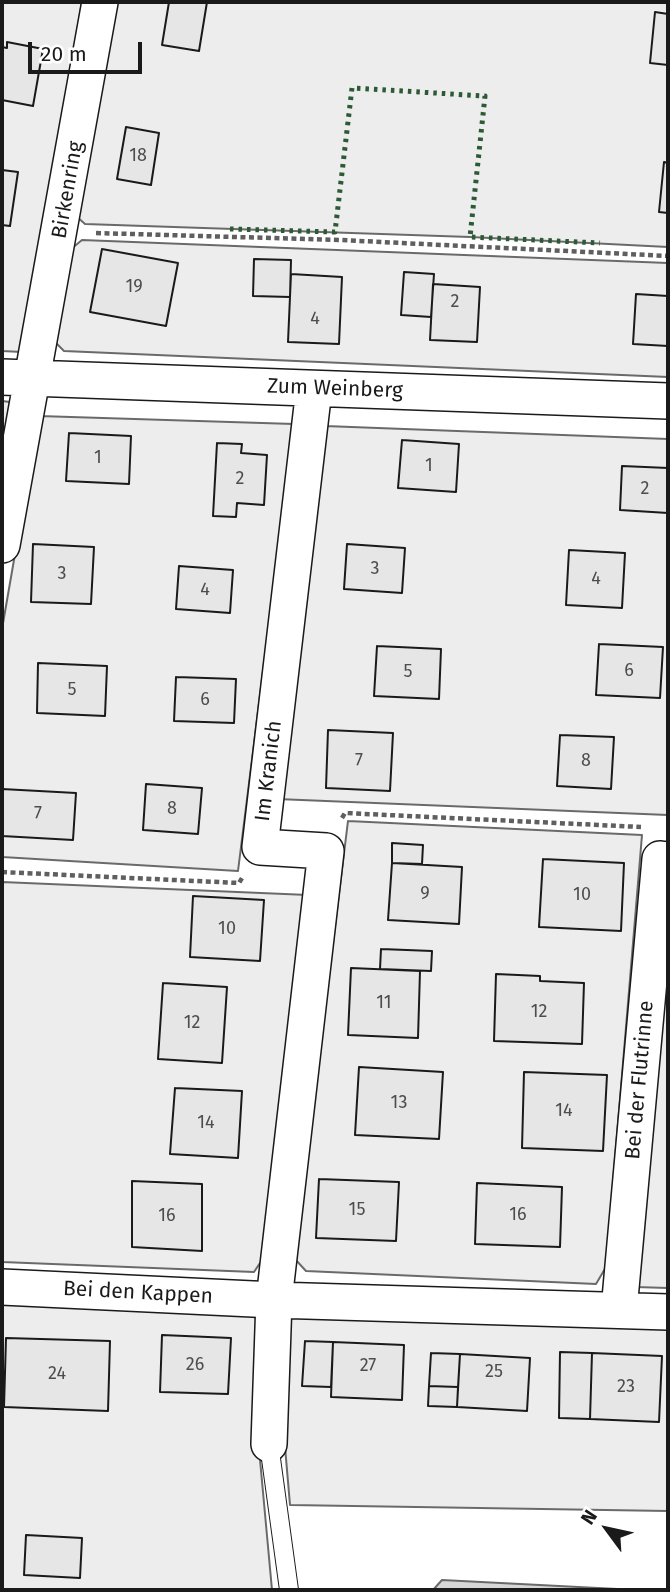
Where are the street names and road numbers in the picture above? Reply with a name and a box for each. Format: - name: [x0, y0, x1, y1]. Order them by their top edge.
- street label: Birkenring: [47, 139, 89, 241]
- street label: Zum Weinberg: [267, 374, 403, 404]
- street label: Im Kranich: [250, 719, 288, 823]
- street label: Bei der Flutrinne: [620, 999, 660, 1161]
- street label: Bei den Kappen: [62, 1276, 214, 1310]

